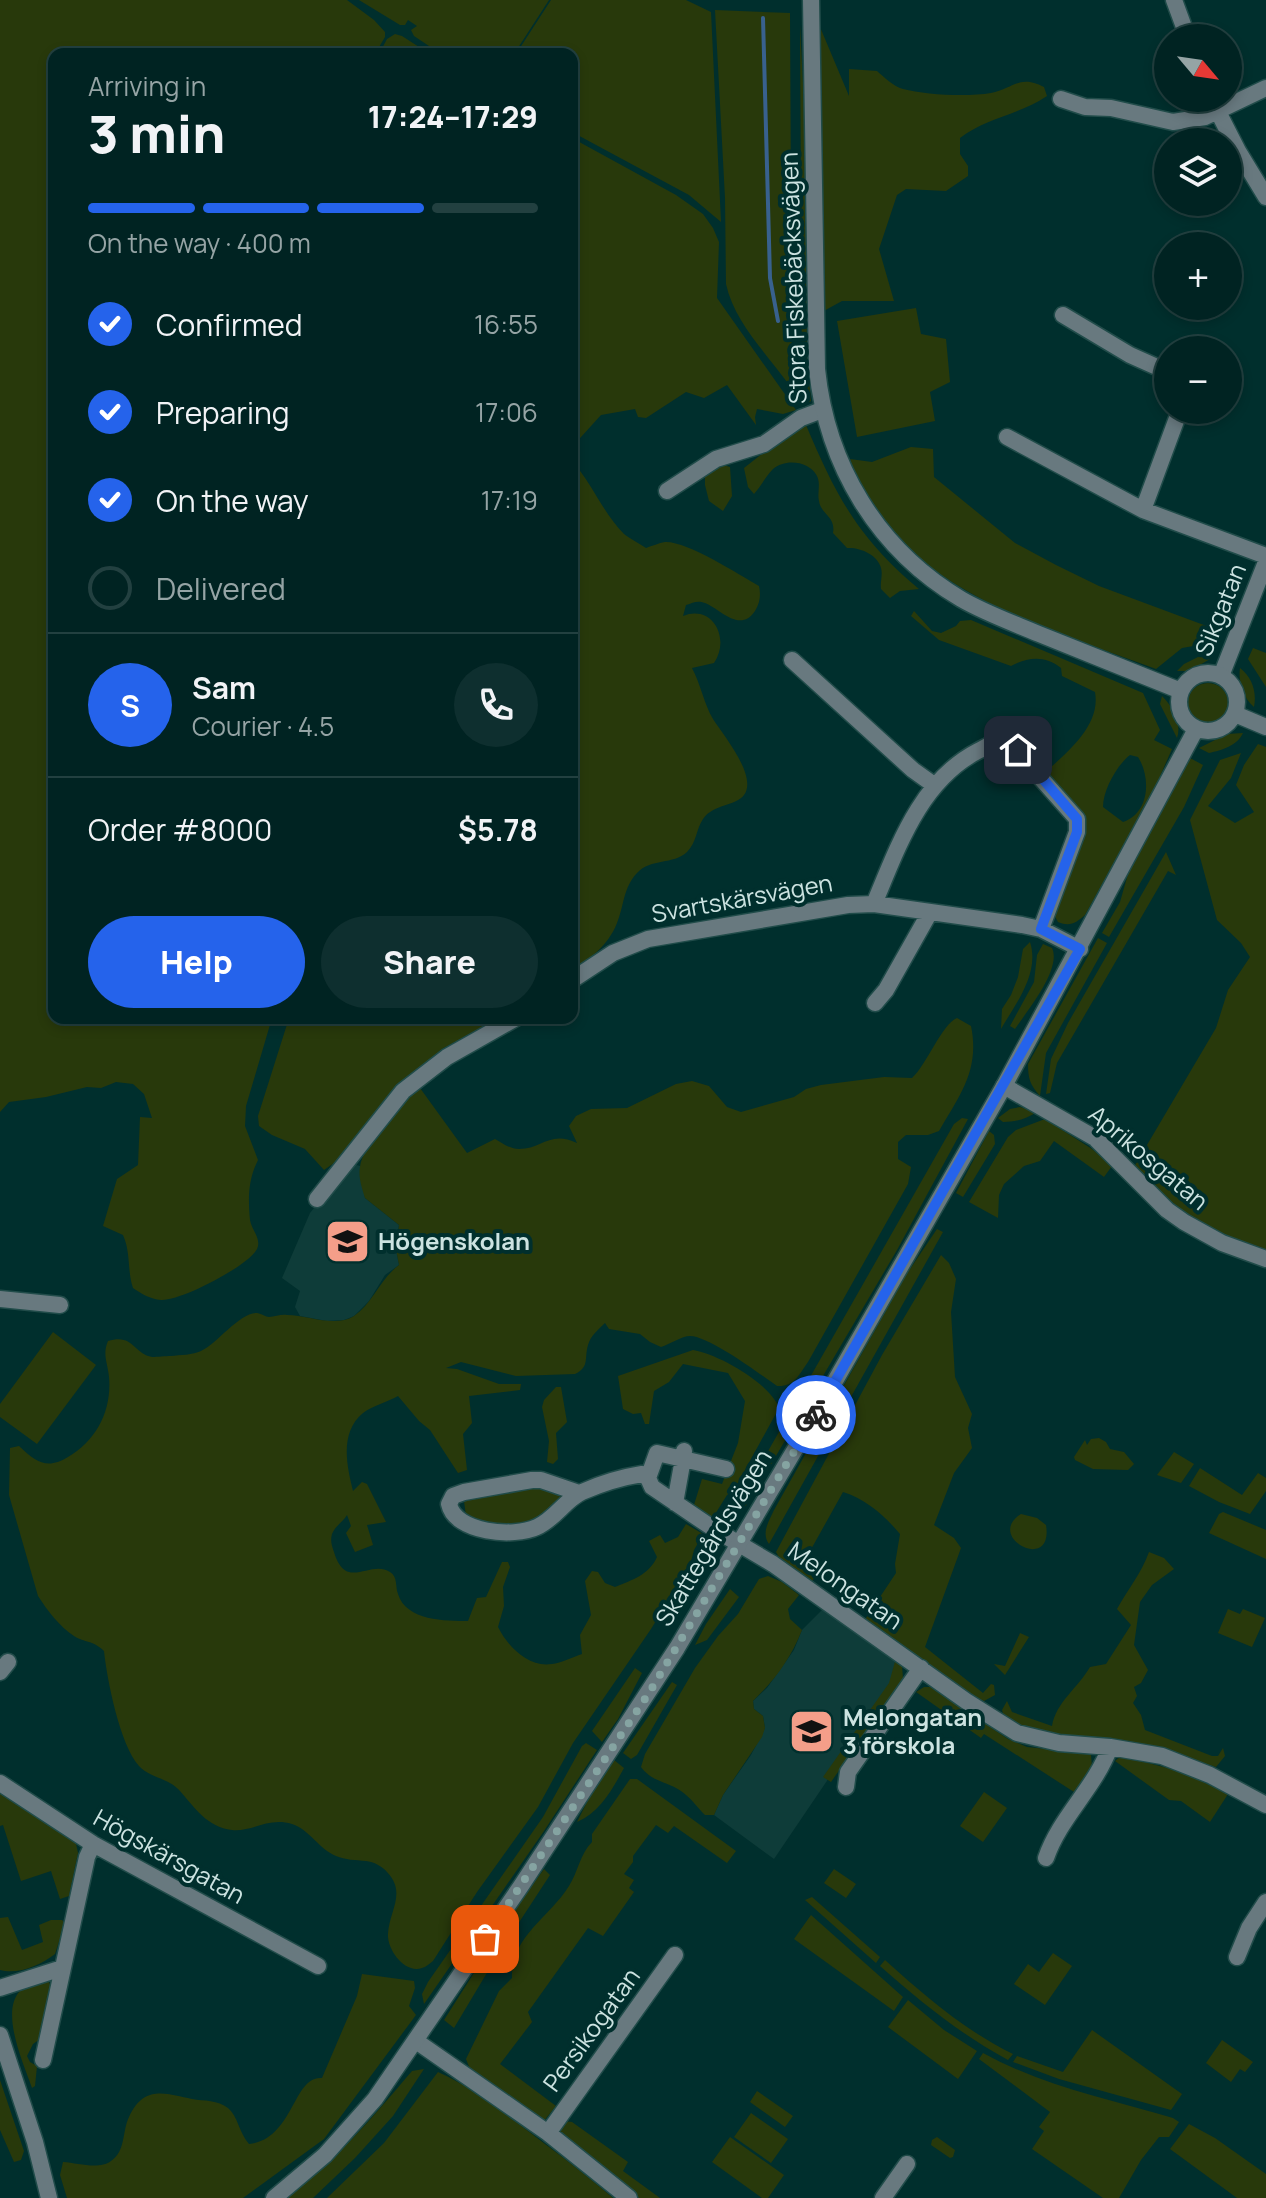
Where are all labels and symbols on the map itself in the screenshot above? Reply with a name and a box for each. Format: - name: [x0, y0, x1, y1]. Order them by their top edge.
- north arrow: [1154, 24, 1242, 112]
- street label: Stora Fiskebäcksvägen: [772, 152, 813, 405]
- street label: Sikgatan: [1186, 558, 1253, 661]
- pin: [984, 716, 1052, 784]
- street label: Svartskärsvägen: [649, 865, 835, 930]
- street label: Aprikosgatan: [1082, 1097, 1216, 1217]
- school or university icon: Högenskolan: [323, 1218, 371, 1266]
- place label: Högenskolan: [378, 1224, 530, 1257]
- courier: [776, 1375, 856, 1455]
- street label: Skattegårdsvägen: [647, 1443, 779, 1632]
- street label: Melongatan: [782, 1533, 910, 1636]
- place label: Melongatan 3 förskola: [843, 1700, 982, 1761]
- school or university icon: Melongatan 3 förskola: [788, 1708, 836, 1756]
- street label: Högskärsgatan: [88, 1800, 251, 1911]
- pin: [451, 1905, 519, 1973]
- street label: Persikogatan: [535, 1961, 647, 2098]

